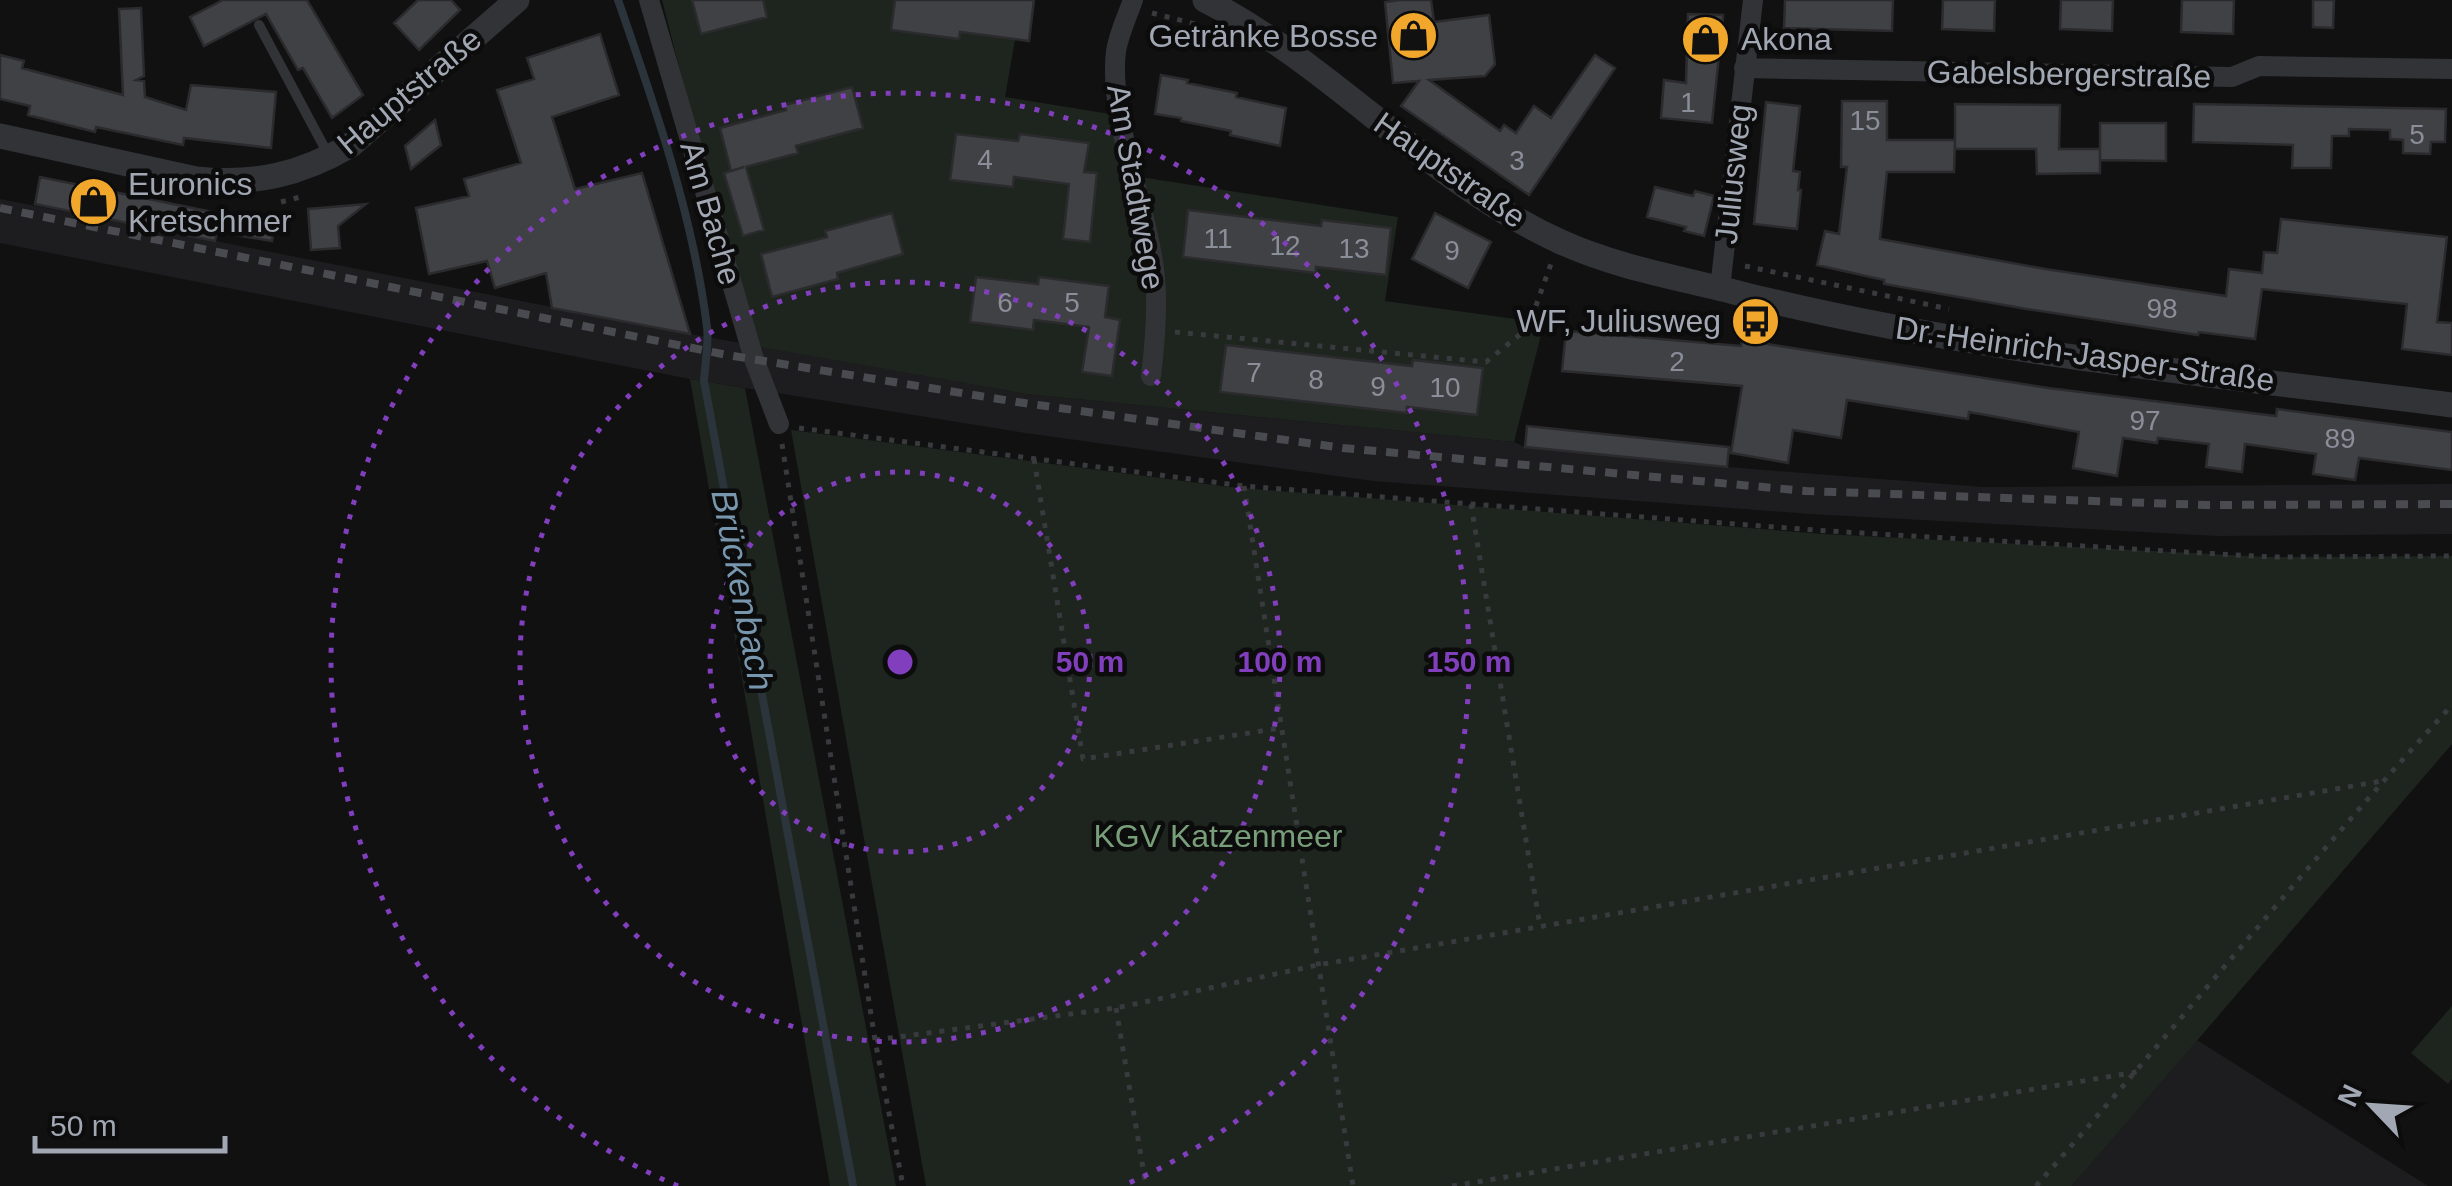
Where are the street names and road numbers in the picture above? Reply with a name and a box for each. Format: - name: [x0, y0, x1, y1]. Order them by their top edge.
- street label: Hauptstraße: [330, 21, 488, 161]
- street label: Gabelsbergerstraße: [1926, 54, 2212, 94]
- street label: Am Stadtwege: [1100, 81, 1172, 293]
- street label: Juliusweg: [1708, 102, 1758, 246]
- street label: Hauptstraße: [1368, 105, 1532, 235]
- street label: Am Bache: [673, 137, 749, 289]
- street label: Dr.-Heinrich-Jasper-Straße: [1893, 310, 2277, 398]

